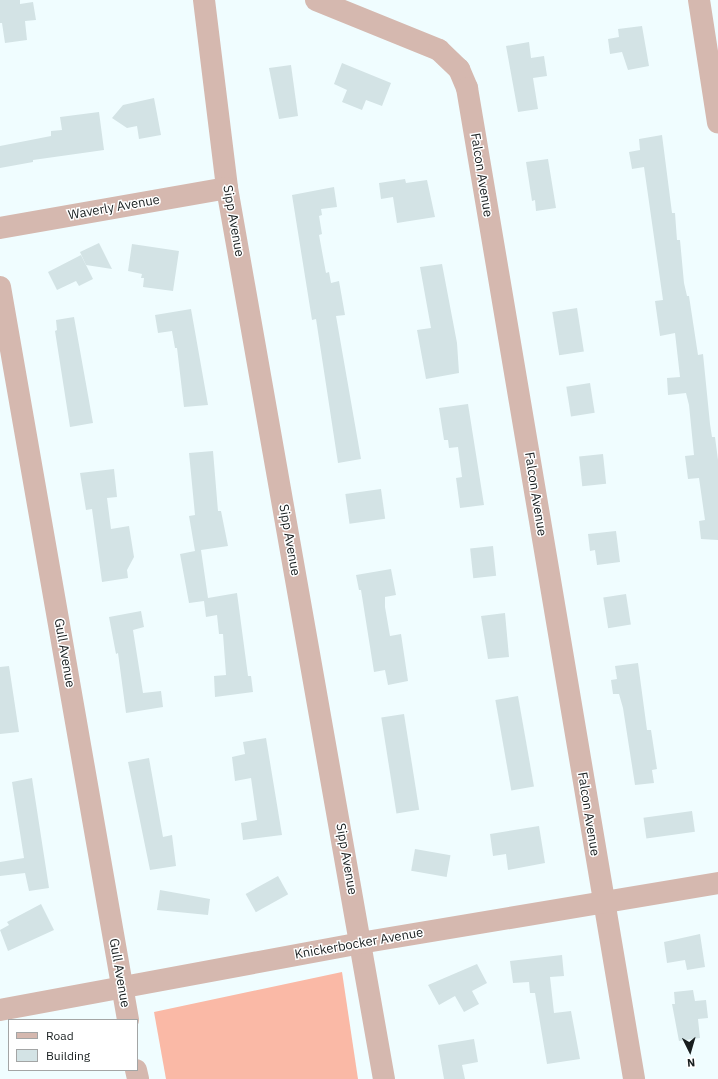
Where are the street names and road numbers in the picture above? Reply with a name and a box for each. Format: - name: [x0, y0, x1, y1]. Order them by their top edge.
- street label: Falcon Avenue: [467, 132, 495, 218]
- street label: Sipp Avenue: [219, 184, 247, 258]
- street label: Waverly Avenue: [67, 192, 161, 224]
- street label: Falcon Avenue: [521, 451, 549, 537]
- street label: Sipp Avenue: [275, 503, 303, 577]
- street label: Gull Avenue: [50, 617, 78, 689]
- street label: Falcon Avenue: [574, 771, 602, 857]
- street label: Sipp Avenue: [332, 822, 360, 896]
- street label: Knickerbocker Avenue: [294, 925, 424, 963]
- street label: Gull Avenue: [105, 937, 133, 1009]

